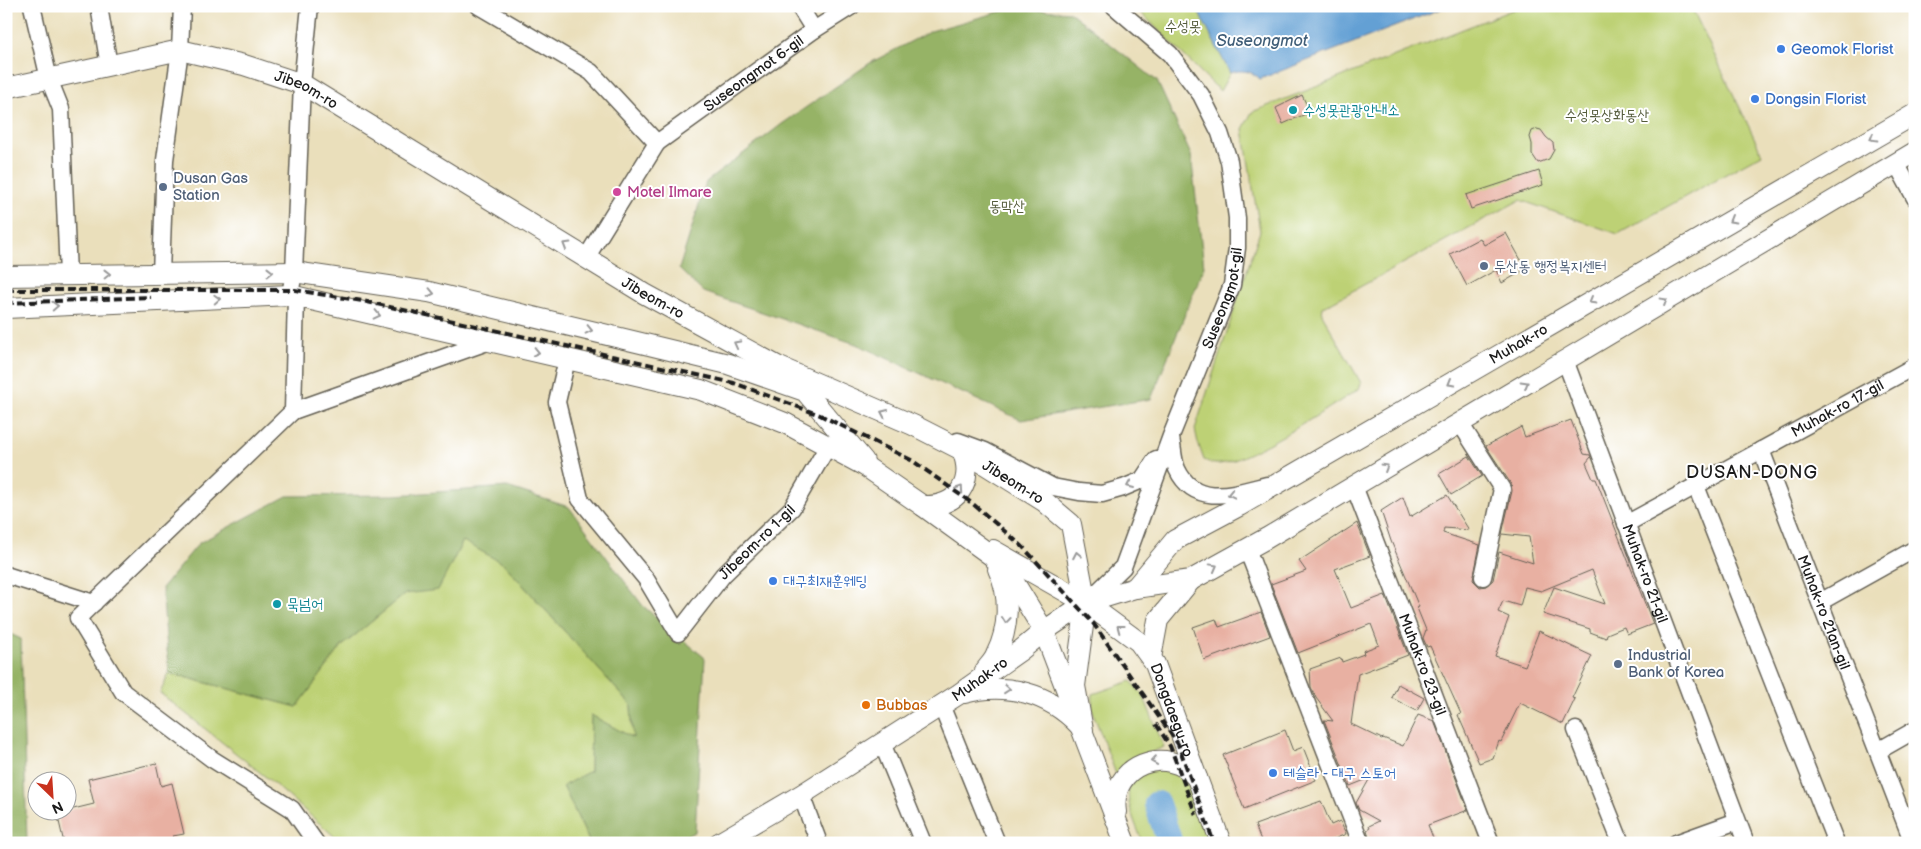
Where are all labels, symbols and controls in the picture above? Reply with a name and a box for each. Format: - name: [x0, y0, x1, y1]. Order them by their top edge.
- park label: 수성못: [1165, 17, 1201, 36]
- street label: Suseongmot 6-gil: [700, 31, 807, 116]
- water label: Suseongmot: [1216, 32, 1309, 51]
- place label: Geomok Florist: [1791, 40, 1894, 59]
- marker: Geomok Florist: [1775, 43, 1787, 55]
- street label: Jibeom-ro: [272, 66, 342, 113]
- place label: Dongsin Florist: [1765, 90, 1867, 109]
- marker: Dongsin Florist: [1749, 93, 1761, 105]
- place label: 수성못관광안내소: [1303, 101, 1400, 120]
- marker: 수성못관광안내소: [1287, 104, 1299, 116]
- park label: 수성못상화동산: [1565, 106, 1649, 125]
- one-way arrow: [1869, 132, 1878, 142]
- place label: Dusan Gas Station: [173, 169, 248, 205]
- marker: Dusan Gas Station: [157, 181, 169, 193]
- place label: Motel Ilmare: [627, 183, 712, 202]
- marker: Motel Ilmare: [611, 186, 623, 198]
- park label: 동막산: [989, 197, 1025, 216]
- one-way arrow: [1729, 213, 1738, 223]
- one-way arrow: [562, 242, 571, 252]
- street label: Suseongmot-gil: [1198, 246, 1246, 352]
- place label: 두산동 행정복지센터: [1494, 257, 1607, 276]
- marker: 두산동 행정복지센터: [1478, 260, 1490, 272]
- one-way arrow: [266, 267, 274, 277]
- one-way arrow: [104, 269, 112, 279]
- street label: Jibeom-ro: [618, 273, 688, 323]
- one-way arrow: [426, 287, 435, 297]
- one-way arrow: [214, 293, 222, 304]
- one-way arrow: [1588, 295, 1597, 305]
- one-way arrow: [1659, 297, 1668, 307]
- one-way arrow: [52, 301, 59, 311]
- one-way arrow: [373, 310, 382, 320]
- street label: Muhak-ro: [1486, 320, 1551, 368]
- one-way arrow: [584, 324, 593, 335]
- one-way arrow: [733, 340, 742, 350]
- one-way arrow: [531, 346, 540, 357]
- street label: Muhak-ro 17-gil: [1788, 375, 1887, 441]
- one-way arrow: [1448, 377, 1457, 387]
- one-way arrow: [1519, 381, 1528, 391]
- one-way arrow: [880, 408, 889, 419]
- street label: Jibeom-ro: [979, 456, 1047, 508]
- district label: DUSAN-DONG: [1686, 462, 1818, 483]
- one-way arrow: [1380, 464, 1389, 474]
- one-way arrow: [1126, 480, 1134, 490]
- one-way arrow: [953, 486, 963, 495]
- one-way arrow: [1227, 488, 1236, 499]
- street label: Jibeom-ro 1-gil: [714, 500, 799, 584]
- street label: Muhak-ro 21-gil: [1618, 521, 1672, 626]
- one-way arrow: [1072, 550, 1083, 559]
- street label: Muhak-ro 21an-gil: [1793, 552, 1854, 672]
- one-way arrow: [1209, 563, 1218, 573]
- place label: 대구최재훈웨딩: [783, 572, 868, 591]
- marker: 대구최재훈웨딩: [767, 575, 779, 587]
- place label: 묵넘어: [287, 595, 323, 614]
- marker: 묵넘어: [271, 598, 283, 610]
- street label: Muhak-ro 23-gil: [1394, 611, 1451, 718]
- one-way arrow: [1001, 616, 1012, 624]
- one-way arrow: [1116, 625, 1126, 634]
- place label: Industrial Bank of Korea: [1628, 646, 1724, 682]
- street label: Muhak-ro: [948, 653, 1012, 706]
- marker: Industrial Bank of Korea: [1612, 658, 1624, 670]
- street label: Dongdaegu-ro: [1146, 660, 1198, 759]
- one-way arrow: [1003, 683, 1011, 694]
- place label: Bubbas: [876, 696, 928, 715]
- marker: Bubbas: [860, 699, 872, 711]
- one-way arrow: [1150, 756, 1159, 766]
- place label: 테슬라 - 대구 스토어: [1283, 764, 1396, 783]
- marker: 테슬라 - 대구 스토어: [1267, 767, 1279, 779]
- north arrow: [28, 772, 78, 822]
- text: N: [49, 797, 66, 817]

